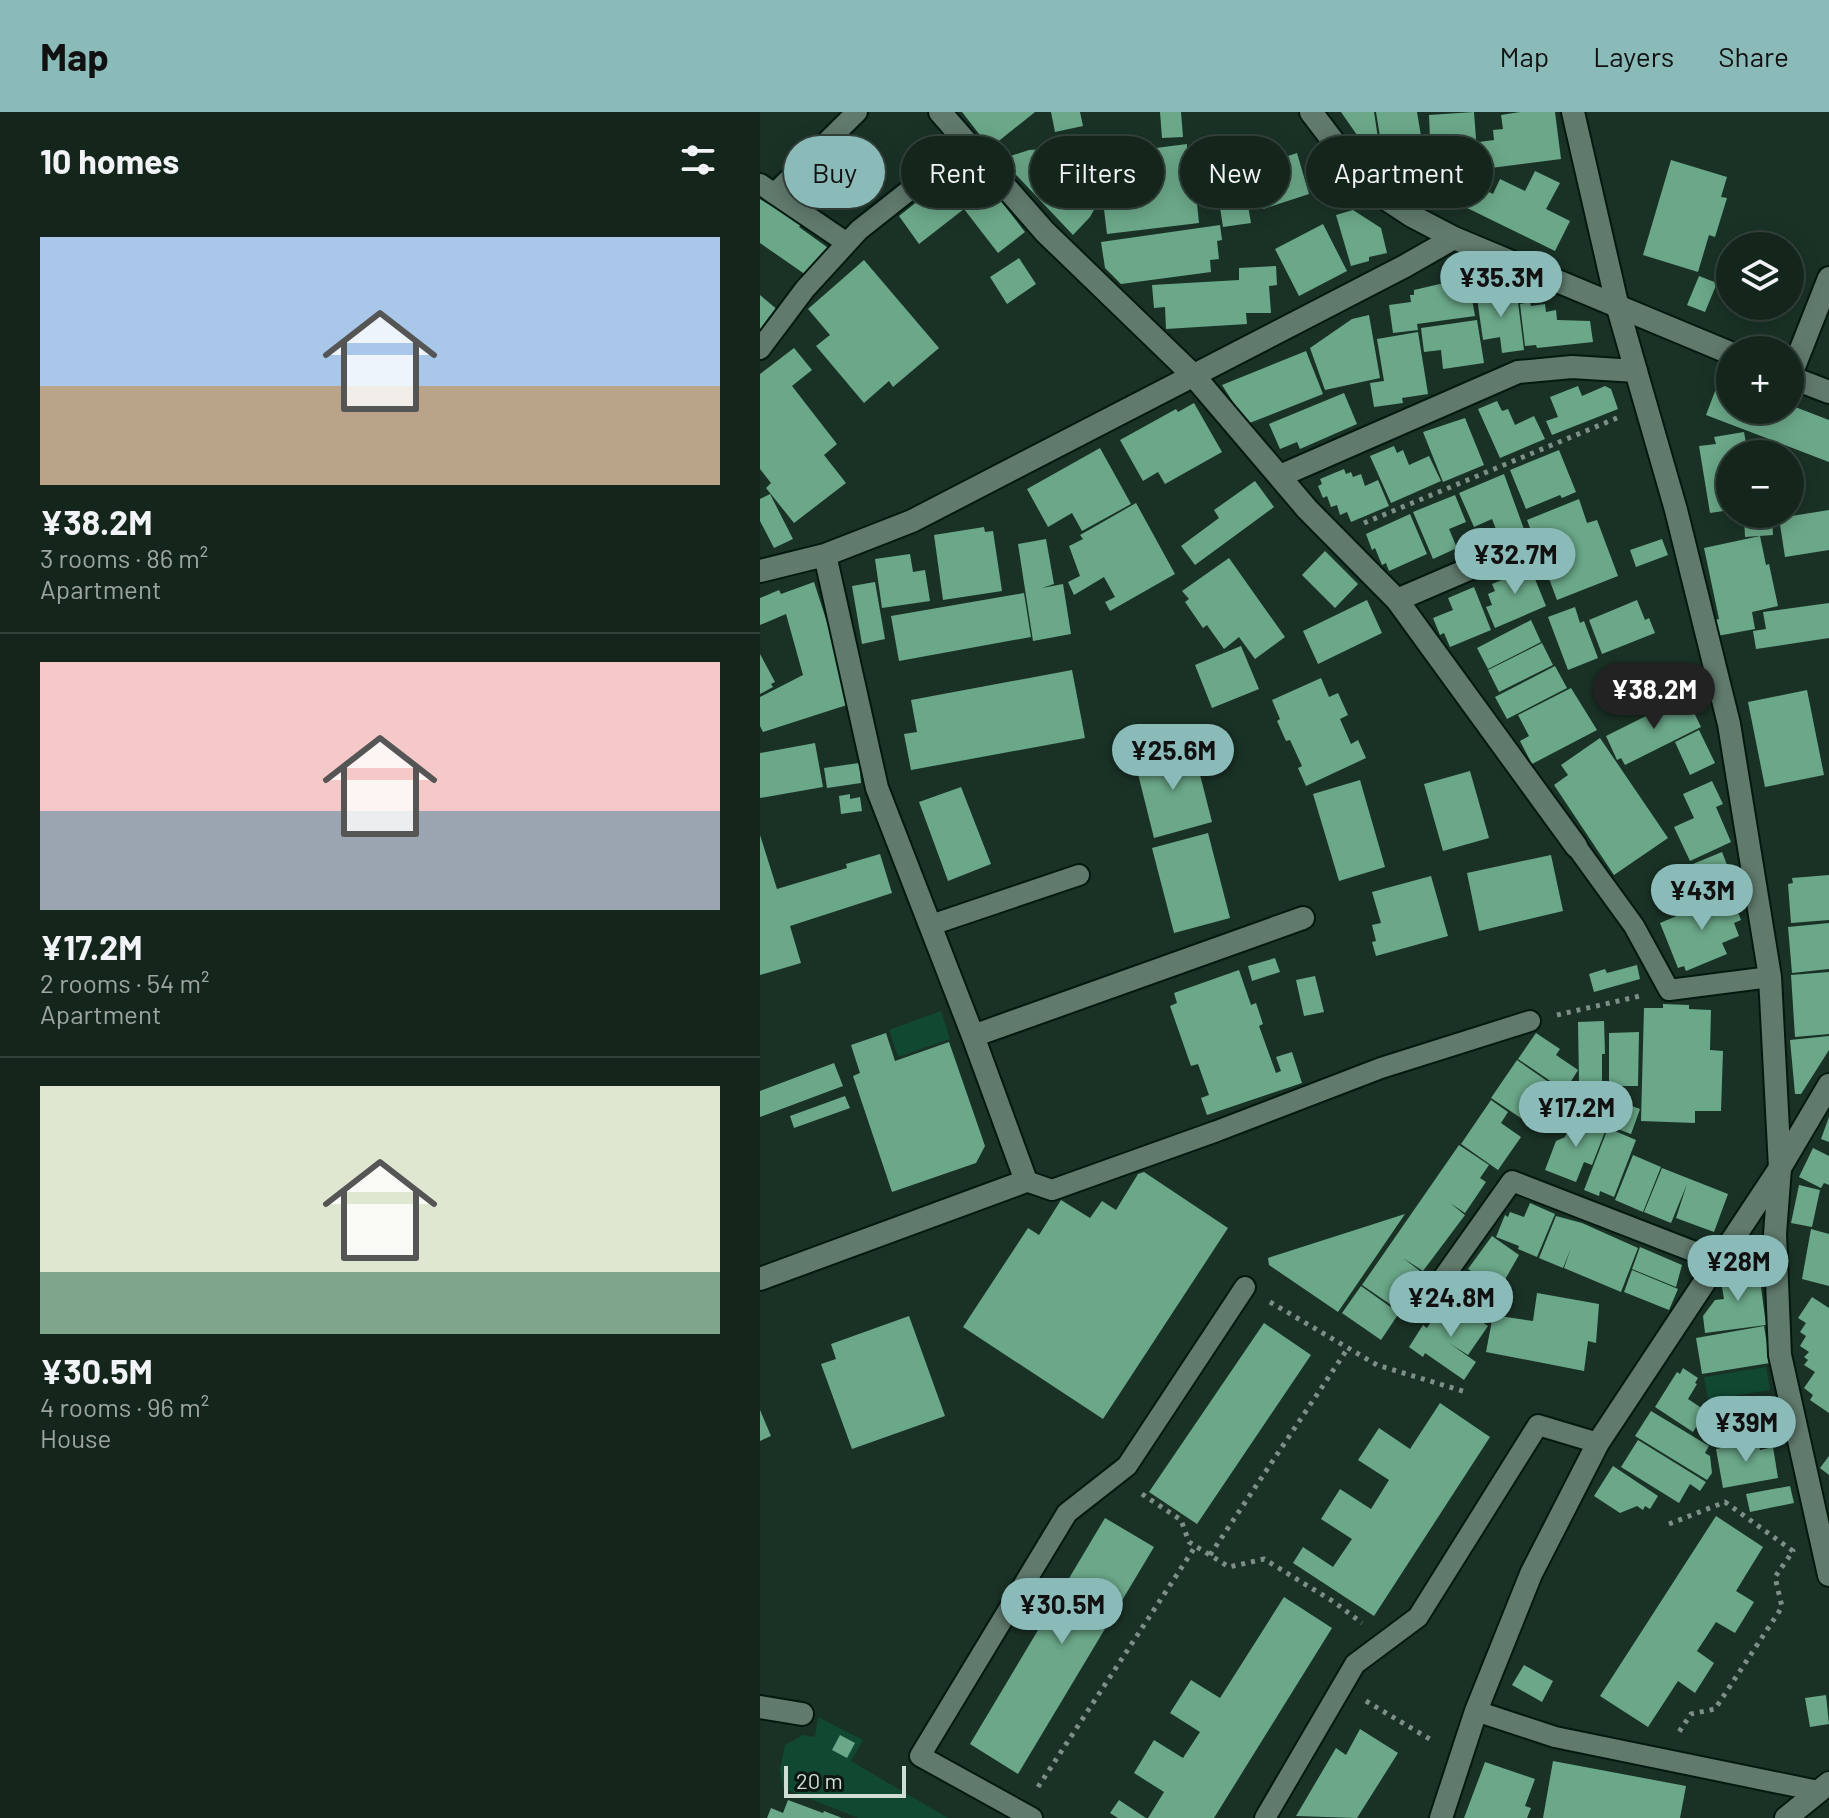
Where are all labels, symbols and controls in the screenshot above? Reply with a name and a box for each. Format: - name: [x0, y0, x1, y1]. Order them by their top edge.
- text: Map: [40, 33, 109, 79]
- text: Map: [1499, 39, 1549, 73]
- text: Layers: [1593, 39, 1674, 73]
- text: Share: [1718, 39, 1789, 73]
- chip: Buy: [784, 136, 885, 208]
- chip: Rent: [901, 136, 1014, 208]
- chip: Filters: [1030, 136, 1164, 208]
- chip: New: [1180, 136, 1290, 208]
- chip: Apartment: [1306, 136, 1493, 208]
- icon: filters: [676, 138, 720, 182]
- text: 10 homes: [40, 140, 179, 181]
- map controls: [1716, 232, 1804, 528]
- button: layers: [1716, 232, 1804, 320]
- pin: ¥35.3M: [1436, 251, 1566, 319]
- text: ¥35.3M: [1458, 261, 1544, 292]
- icon: home: [308, 289, 452, 433]
- button: +: [1716, 336, 1804, 424]
- button: −: [1716, 440, 1804, 528]
- text: ¥38.2M: [40, 501, 153, 542]
- pin: ¥32.7M: [1450, 528, 1580, 596]
- text: ¥32.7M: [1473, 538, 1557, 569]
- text: 3 rooms · 86 m²: [40, 542, 208, 573]
- text: Apartment: [40, 573, 161, 604]
- pin: ¥38.2M: [1589, 663, 1719, 731]
- text: ¥38.2M: [1611, 673, 1697, 704]
- icon: home: [308, 714, 452, 858]
- pin: ¥25.6M: [1108, 724, 1238, 792]
- text: ¥25.6M: [1130, 734, 1216, 765]
- pin: ¥43M: [1655, 864, 1749, 932]
- text: ¥43M: [1669, 874, 1735, 905]
- text: ¥17.2M: [40, 926, 143, 967]
- text: 2 rooms · 54 m²: [40, 967, 210, 998]
- text: Apartment: [40, 998, 161, 1029]
- pin: ¥17.2M: [1511, 1081, 1641, 1149]
- text: ¥17.2M: [1537, 1091, 1615, 1122]
- icon: home: [308, 1138, 452, 1282]
- pin: ¥28M: [1691, 1235, 1785, 1303]
- text: ¥28M: [1705, 1245, 1771, 1276]
- pin: ¥24.8M: [1386, 1271, 1516, 1339]
- text: ¥24.8M: [1407, 1281, 1495, 1312]
- text: ¥30.5M: [40, 1350, 153, 1391]
- text: 4 rooms · 96 m²: [40, 1391, 209, 1422]
- pin: ¥39M: [1699, 1396, 1793, 1464]
- text: ¥39M: [1714, 1406, 1778, 1437]
- text: House: [40, 1422, 111, 1453]
- pin: ¥30.5M: [997, 1578, 1127, 1646]
- text: ¥30.5M: [1019, 1588, 1105, 1619]
- scale bar: [784, 1762, 906, 1798]
- text: 20 m: [796, 1767, 843, 1793]

